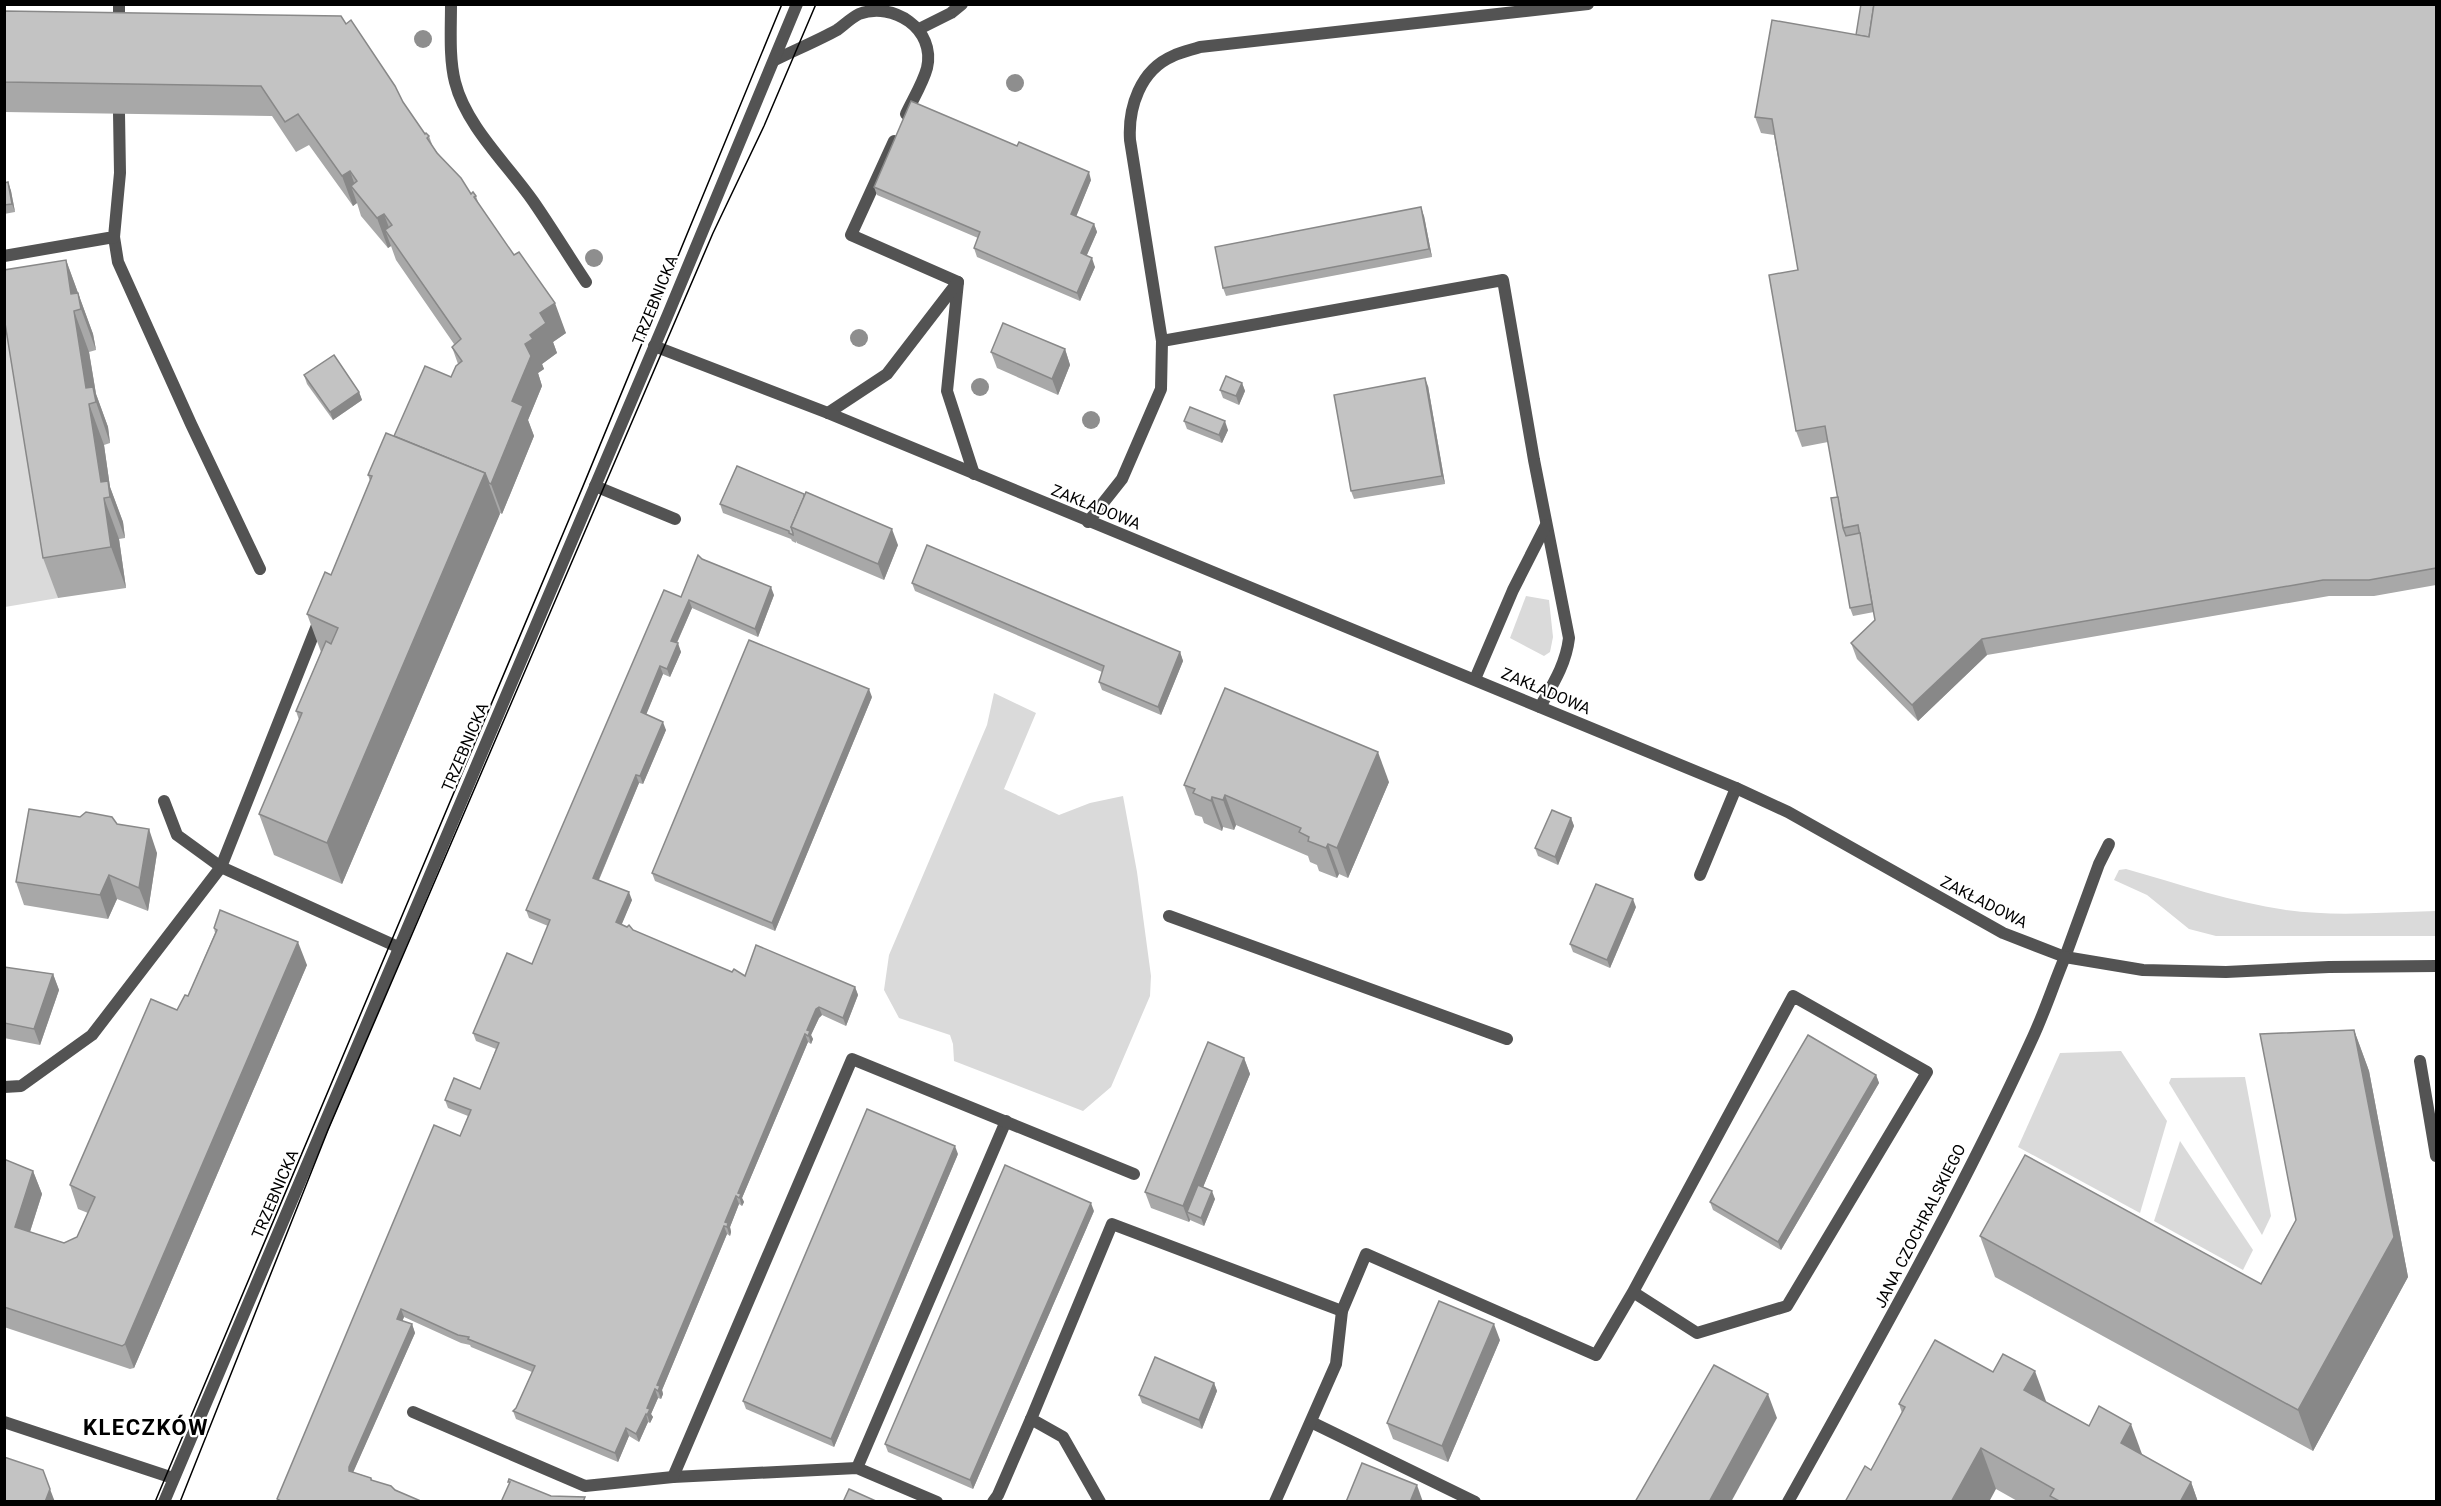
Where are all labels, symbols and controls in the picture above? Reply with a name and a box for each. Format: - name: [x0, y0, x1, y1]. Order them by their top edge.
- street label: TRZEBNICKA: [628, 252, 682, 347]
- street label: ZAKŁADOWA: [1048, 480, 1144, 534]
- street label: ZAKŁADOWA: [1499, 664, 1594, 719]
- street label: TRZEBNICKA: [438, 699, 492, 794]
- street label: ZAKŁADOWA: [1937, 872, 2031, 932]
- street label: JANA CZOCHRALSKIEGO: [1870, 1141, 1970, 1311]
- street label: TRZEBNICKA: [248, 1146, 302, 1241]
- district label: KLECZKÓW: [83, 1414, 209, 1440]

